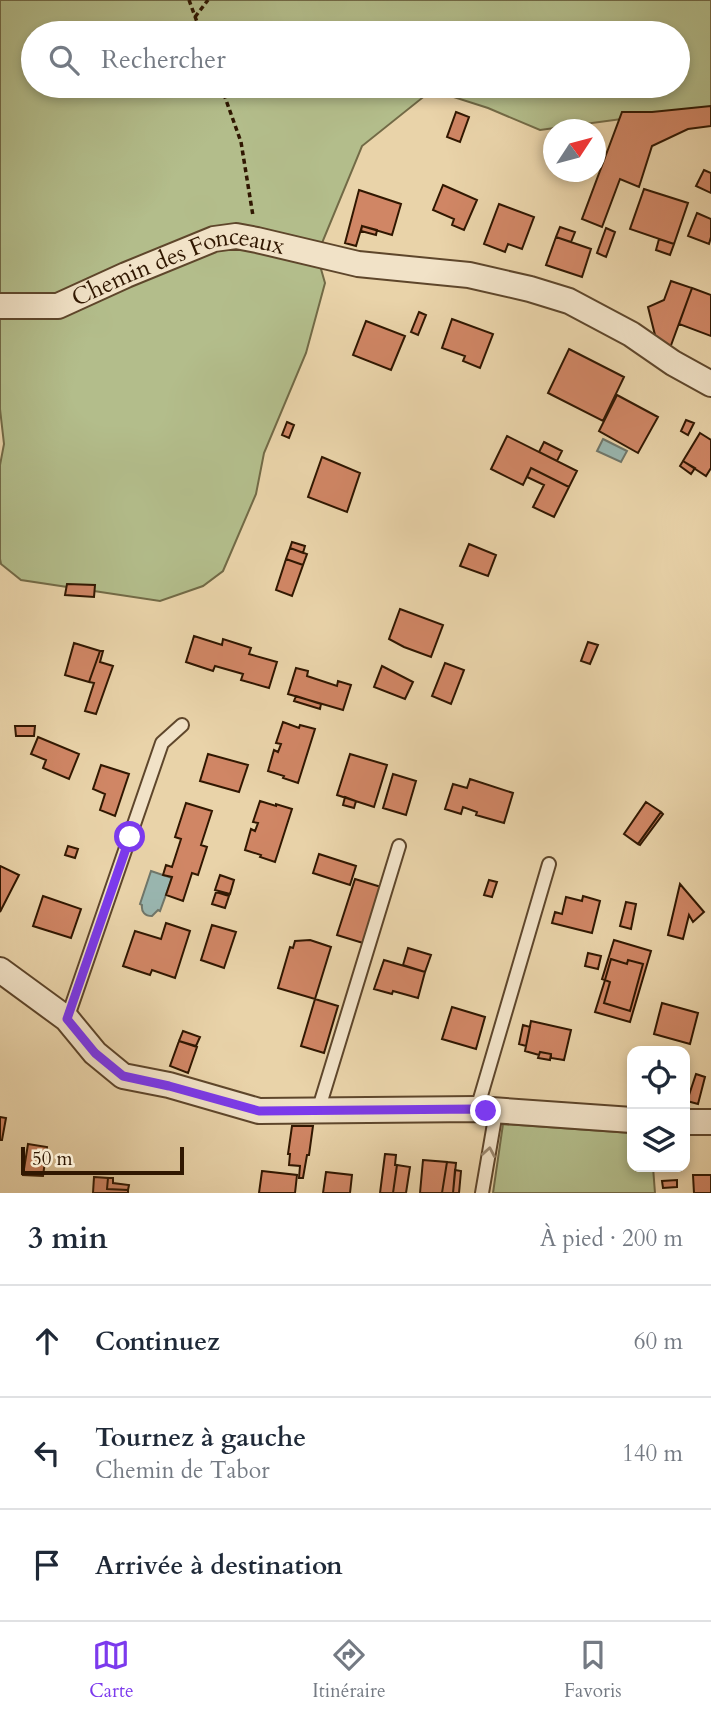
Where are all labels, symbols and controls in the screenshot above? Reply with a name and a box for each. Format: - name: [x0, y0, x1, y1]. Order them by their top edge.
- search box: [21, 21, 690, 98]
- icon: search: [45, 41, 83, 79]
- text: Rechercher: [101, 42, 226, 77]
- north arrow: [543, 119, 606, 182]
- street label: Chemin des Fonceaux: [66, 219, 288, 314]
- route start: [114, 821, 145, 852]
- map controls: [627, 1046, 690, 1172]
- button: locate: [627, 1046, 690, 1109]
- route end: [470, 1095, 501, 1126]
- button: layers: [627, 1109, 690, 1172]
- scale bar: [21, 1144, 184, 1176]
- text: 50 m: [32, 1146, 73, 1172]
- one-way arrow: [481, 1146, 496, 1158]
- text: 3 min: [28, 1218, 108, 1259]
- text: À pied · 200 m: [540, 1223, 683, 1254]
- icon: ahead: [28, 1322, 66, 1360]
- text: Continuez: [95, 1324, 220, 1359]
- text: 60 m: [634, 1326, 683, 1357]
- text: Tournez à gauche: [95, 1420, 306, 1455]
- icon: left: [28, 1434, 66, 1472]
- text: 140 m: [622, 1438, 683, 1469]
- text: Chemin de Tabor: [95, 1455, 270, 1486]
- icon: arrive: [28, 1546, 66, 1584]
- text: Arrivée à destination: [95, 1548, 343, 1583]
- tab: Carte: [89, 1636, 134, 1704]
- tab: Itinéraire: [312, 1636, 386, 1704]
- tab: Favoris: [564, 1636, 622, 1704]

